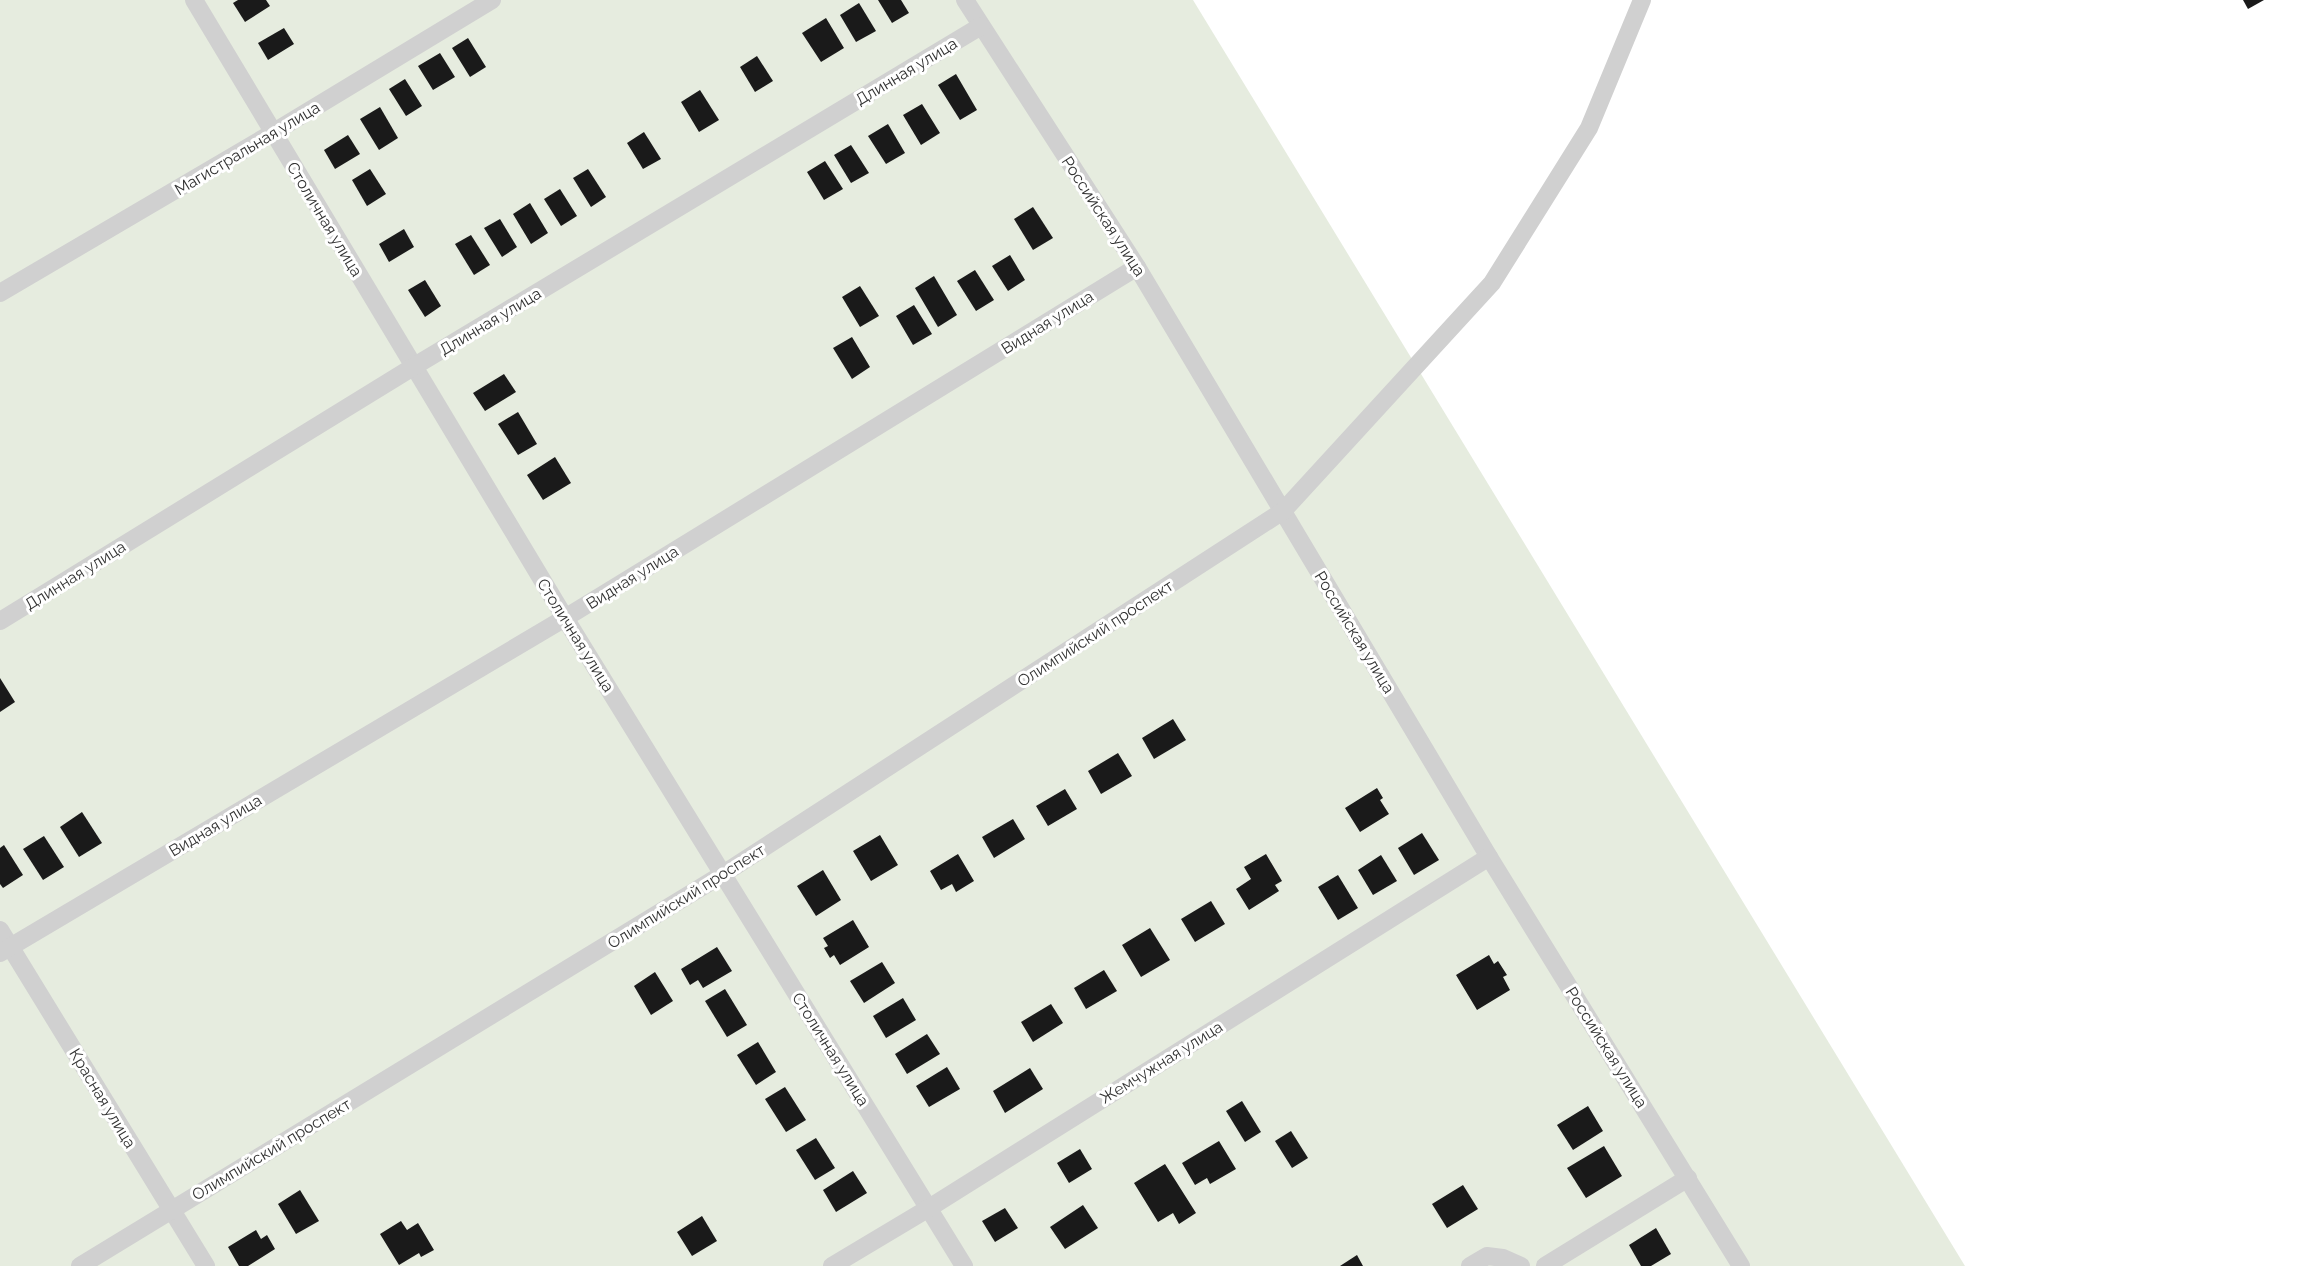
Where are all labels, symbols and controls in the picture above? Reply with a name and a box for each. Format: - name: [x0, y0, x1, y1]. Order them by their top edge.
- street label: Длинная улица: [852, 34, 961, 109]
- street label: Магистральная улица: [171, 98, 323, 199]
- street label: Российская улица: [1058, 153, 1149, 280]
- street label: Столичная улица: [283, 159, 366, 280]
- street label: Длинная улица: [436, 284, 545, 359]
- street label: Видная улица: [998, 287, 1097, 358]
- street label: Длинная улица: [21, 537, 129, 614]
- street label: Видная улица: [583, 542, 682, 613]
- street label: Российская улица: [1311, 568, 1399, 697]
- street label: Столичная улица: [533, 575, 618, 696]
- street label: Олимпийский проспект: [1014, 576, 1177, 691]
- street label: Видная улица: [165, 790, 265, 861]
- street label: Олимпийский проспект: [604, 840, 769, 953]
- street label: Российская улица: [1562, 983, 1651, 1111]
- street label: Столичная улица: [788, 989, 873, 1110]
- street label: Жемчужная улица: [1097, 1017, 1226, 1108]
- street label: Красная улица: [65, 1045, 140, 1151]
- street label: Олимпийский проспект: [188, 1094, 354, 1204]

